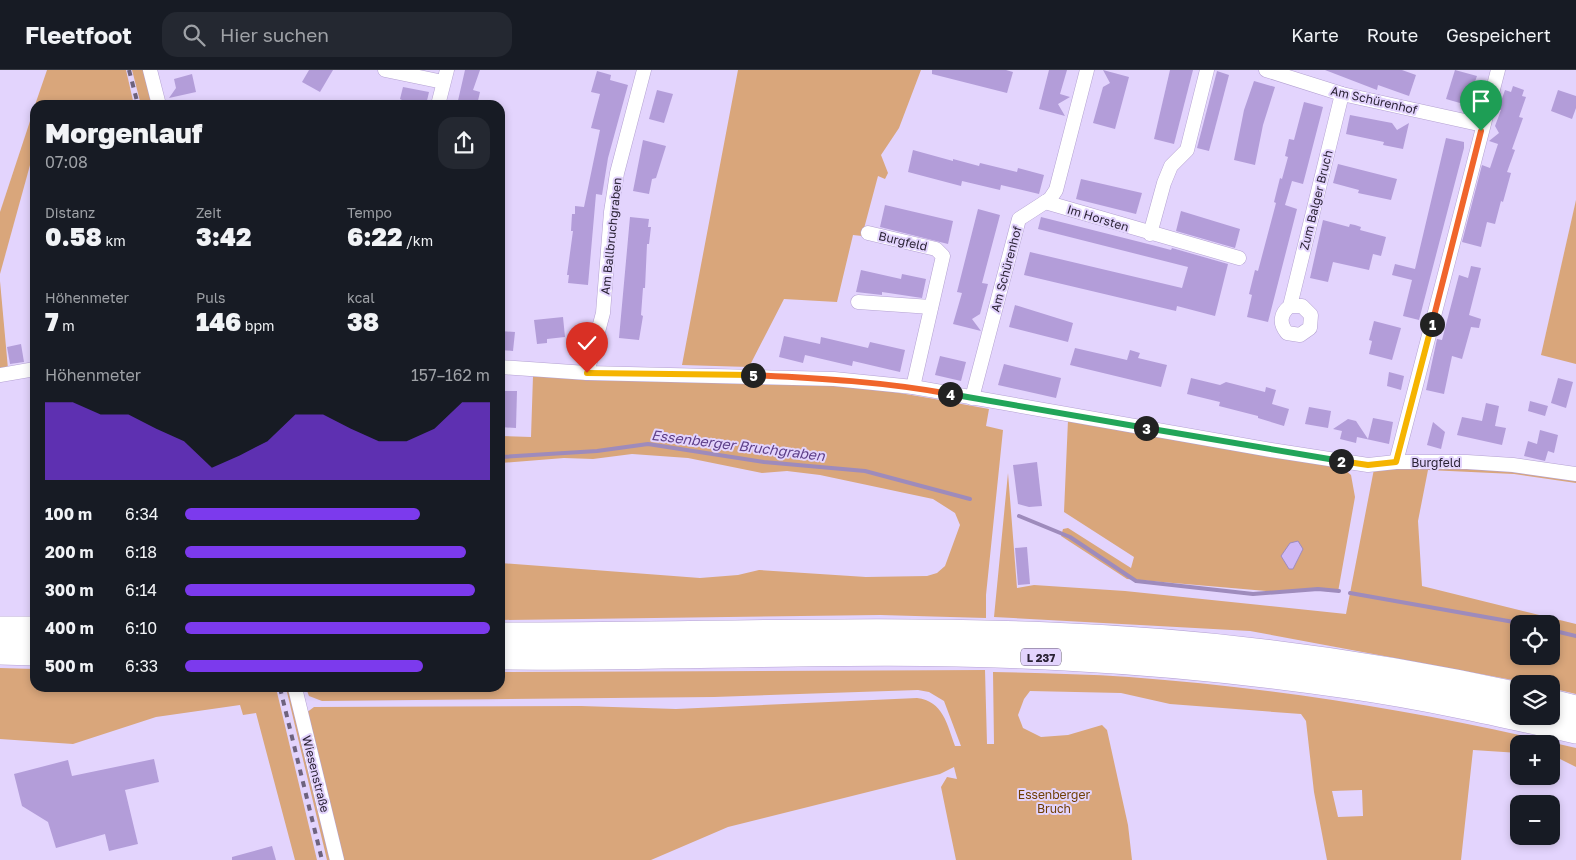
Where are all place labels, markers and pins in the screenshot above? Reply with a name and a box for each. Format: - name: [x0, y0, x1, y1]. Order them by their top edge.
- pin: [1460, 80, 1502, 131]
- pin: 1: [1420, 312, 1444, 336]
- pin: [566, 322, 608, 373]
- pin: 5: [740, 362, 766, 388]
- pin: 4: [938, 382, 962, 406]
- pin: 3: [1134, 416, 1158, 440]
- pin: 2: [1328, 448, 1354, 474]

